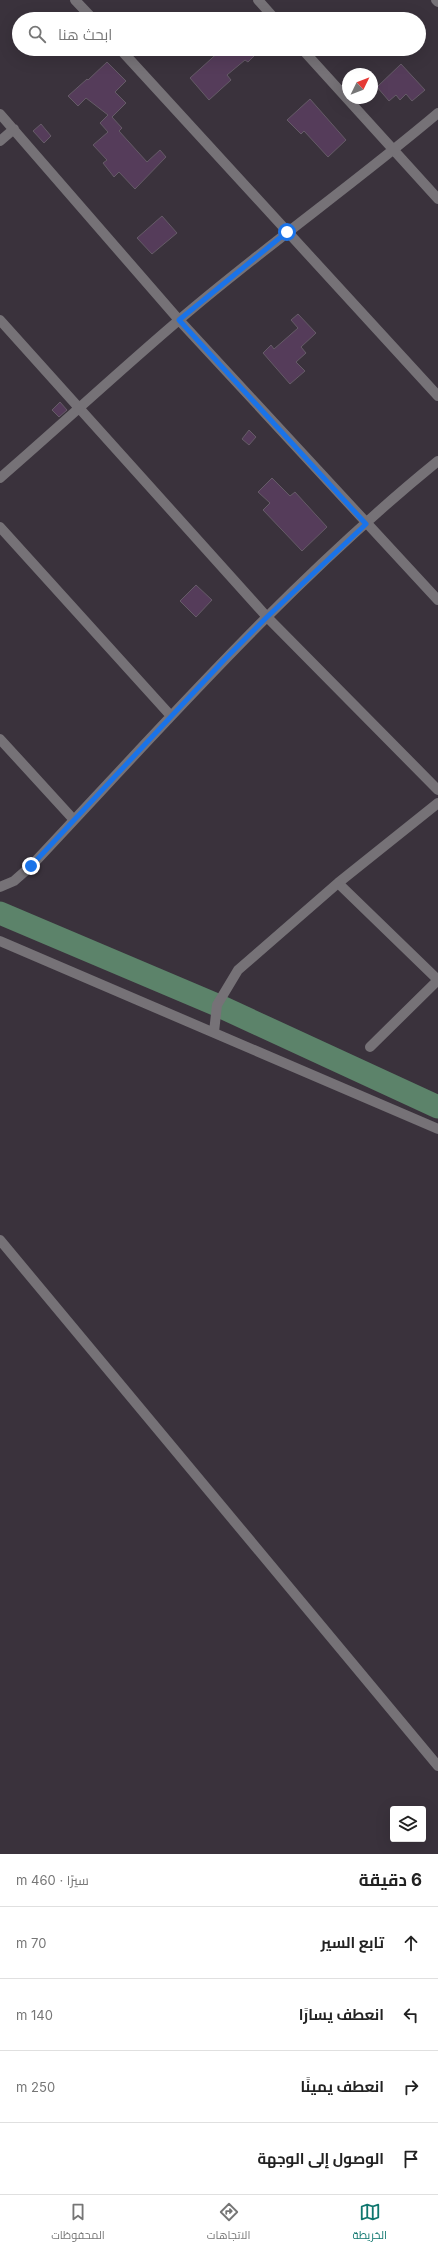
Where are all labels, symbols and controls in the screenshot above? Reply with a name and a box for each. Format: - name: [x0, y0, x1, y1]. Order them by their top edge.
- search box: [12, 12, 426, 56]
- icon: search: [26, 23, 48, 45]
- text: ابحث هنا: [58, 25, 112, 44]
- north arrow: [342, 68, 378, 104]
- route start: [278, 223, 296, 241]
- route end: [22, 857, 40, 875]
- map controls: [390, 1806, 426, 1842]
- button: layers: [390, 1806, 426, 1842]
- text: 6 دقيقة: [359, 1870, 422, 1890]
- text: سيرًا · 460 m: [16, 1872, 89, 1888]
- icon: ahead: [400, 1932, 422, 1954]
- text: تابع السير: [321, 1933, 384, 1952]
- text: 70 m: [16, 1935, 46, 1951]
- icon: left: [400, 2004, 422, 2026]
- text: انعطف يسارًا: [299, 2005, 384, 2024]
- text: 140 m: [16, 2007, 53, 2023]
- icon: right: [400, 2076, 422, 2098]
- text: انعطف يمينًا: [300, 2077, 384, 2096]
- text: 250 m: [16, 2079, 55, 2095]
- icon: arrive: [400, 2148, 422, 2170]
- text: الوصول إلى الوجهة: [257, 2149, 384, 2168]
- tab: المحفوظات: [51, 2201, 105, 2245]
- tab: الاتجاهات: [207, 2201, 250, 2245]
- tab: الخريطة: [353, 2201, 387, 2245]

